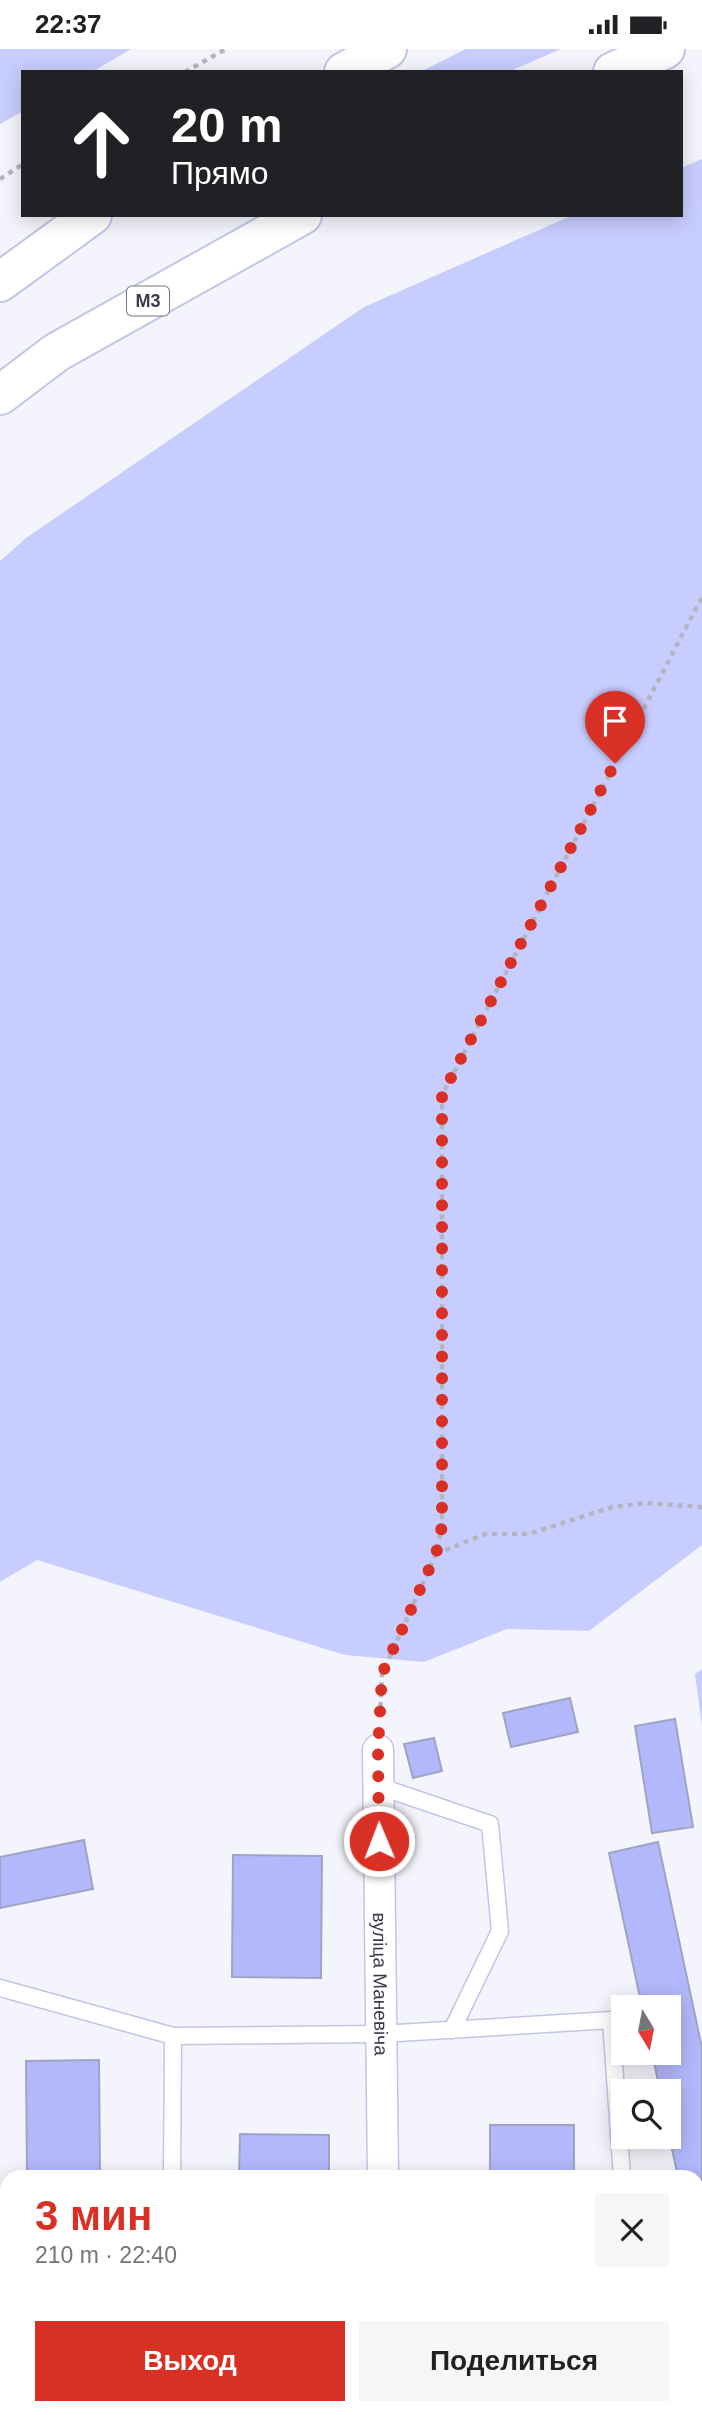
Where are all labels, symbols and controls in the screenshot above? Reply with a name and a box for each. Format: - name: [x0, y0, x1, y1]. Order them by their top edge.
- text: 22:37: [35, 9, 102, 39]
- icon: ahead: [56, 98, 147, 189]
- text: 20 m: [171, 98, 283, 152]
- text: Прямо: [171, 155, 269, 191]
- road number: М3: [127, 287, 169, 315]
- pin: [585, 691, 645, 763]
- icon: arrive: [596, 702, 634, 740]
- position arrow: [342, 1804, 416, 1878]
- street label: вуліца Маневіча: [369, 1912, 392, 2056]
- north arrow: [611, 1995, 681, 2065]
- map controls: [611, 1995, 681, 2149]
- button: search: [611, 2079, 681, 2149]
- text: 3 мин: [35, 2192, 152, 2239]
- button: close: [595, 2193, 669, 2267]
- text: 210 m · 22:40: [35, 2242, 177, 2268]
- button: Выход: [35, 2321, 345, 2401]
- button: Поделиться: [359, 2321, 669, 2401]

